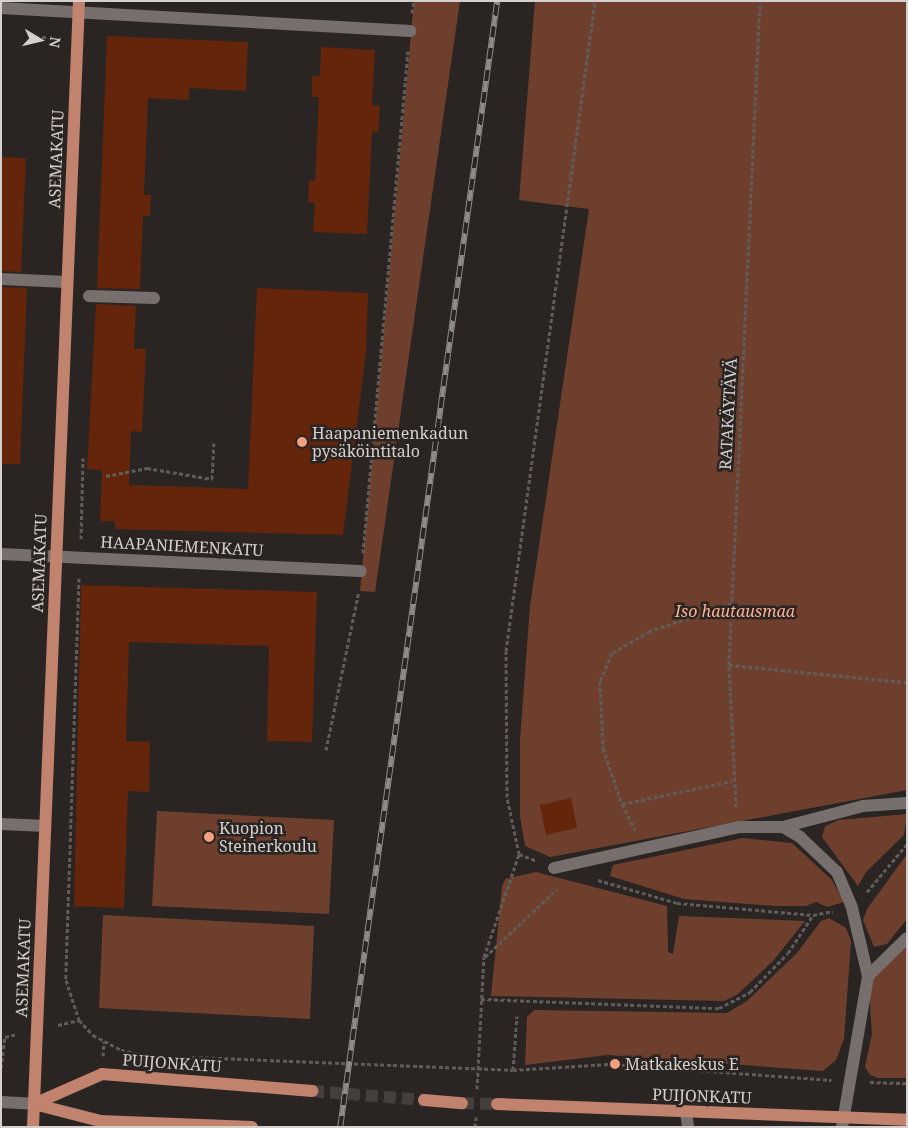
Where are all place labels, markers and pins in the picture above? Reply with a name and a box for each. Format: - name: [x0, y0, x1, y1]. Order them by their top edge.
- place label: Haapaniemenkadun pysäköintitalo: [312, 423, 468, 461]
- marker: Haapaniemenkadun pysäköintitalo: [296, 436, 308, 448]
- place label: Kuopion Steinerkoulu: [219, 818, 317, 856]
- marker: Kuopion Steinerkoulu: [203, 831, 215, 843]
- place label: Matkakeskus E: [625, 1054, 739, 1074]
- marker: Matkakeskus E: [609, 1058, 621, 1070]

